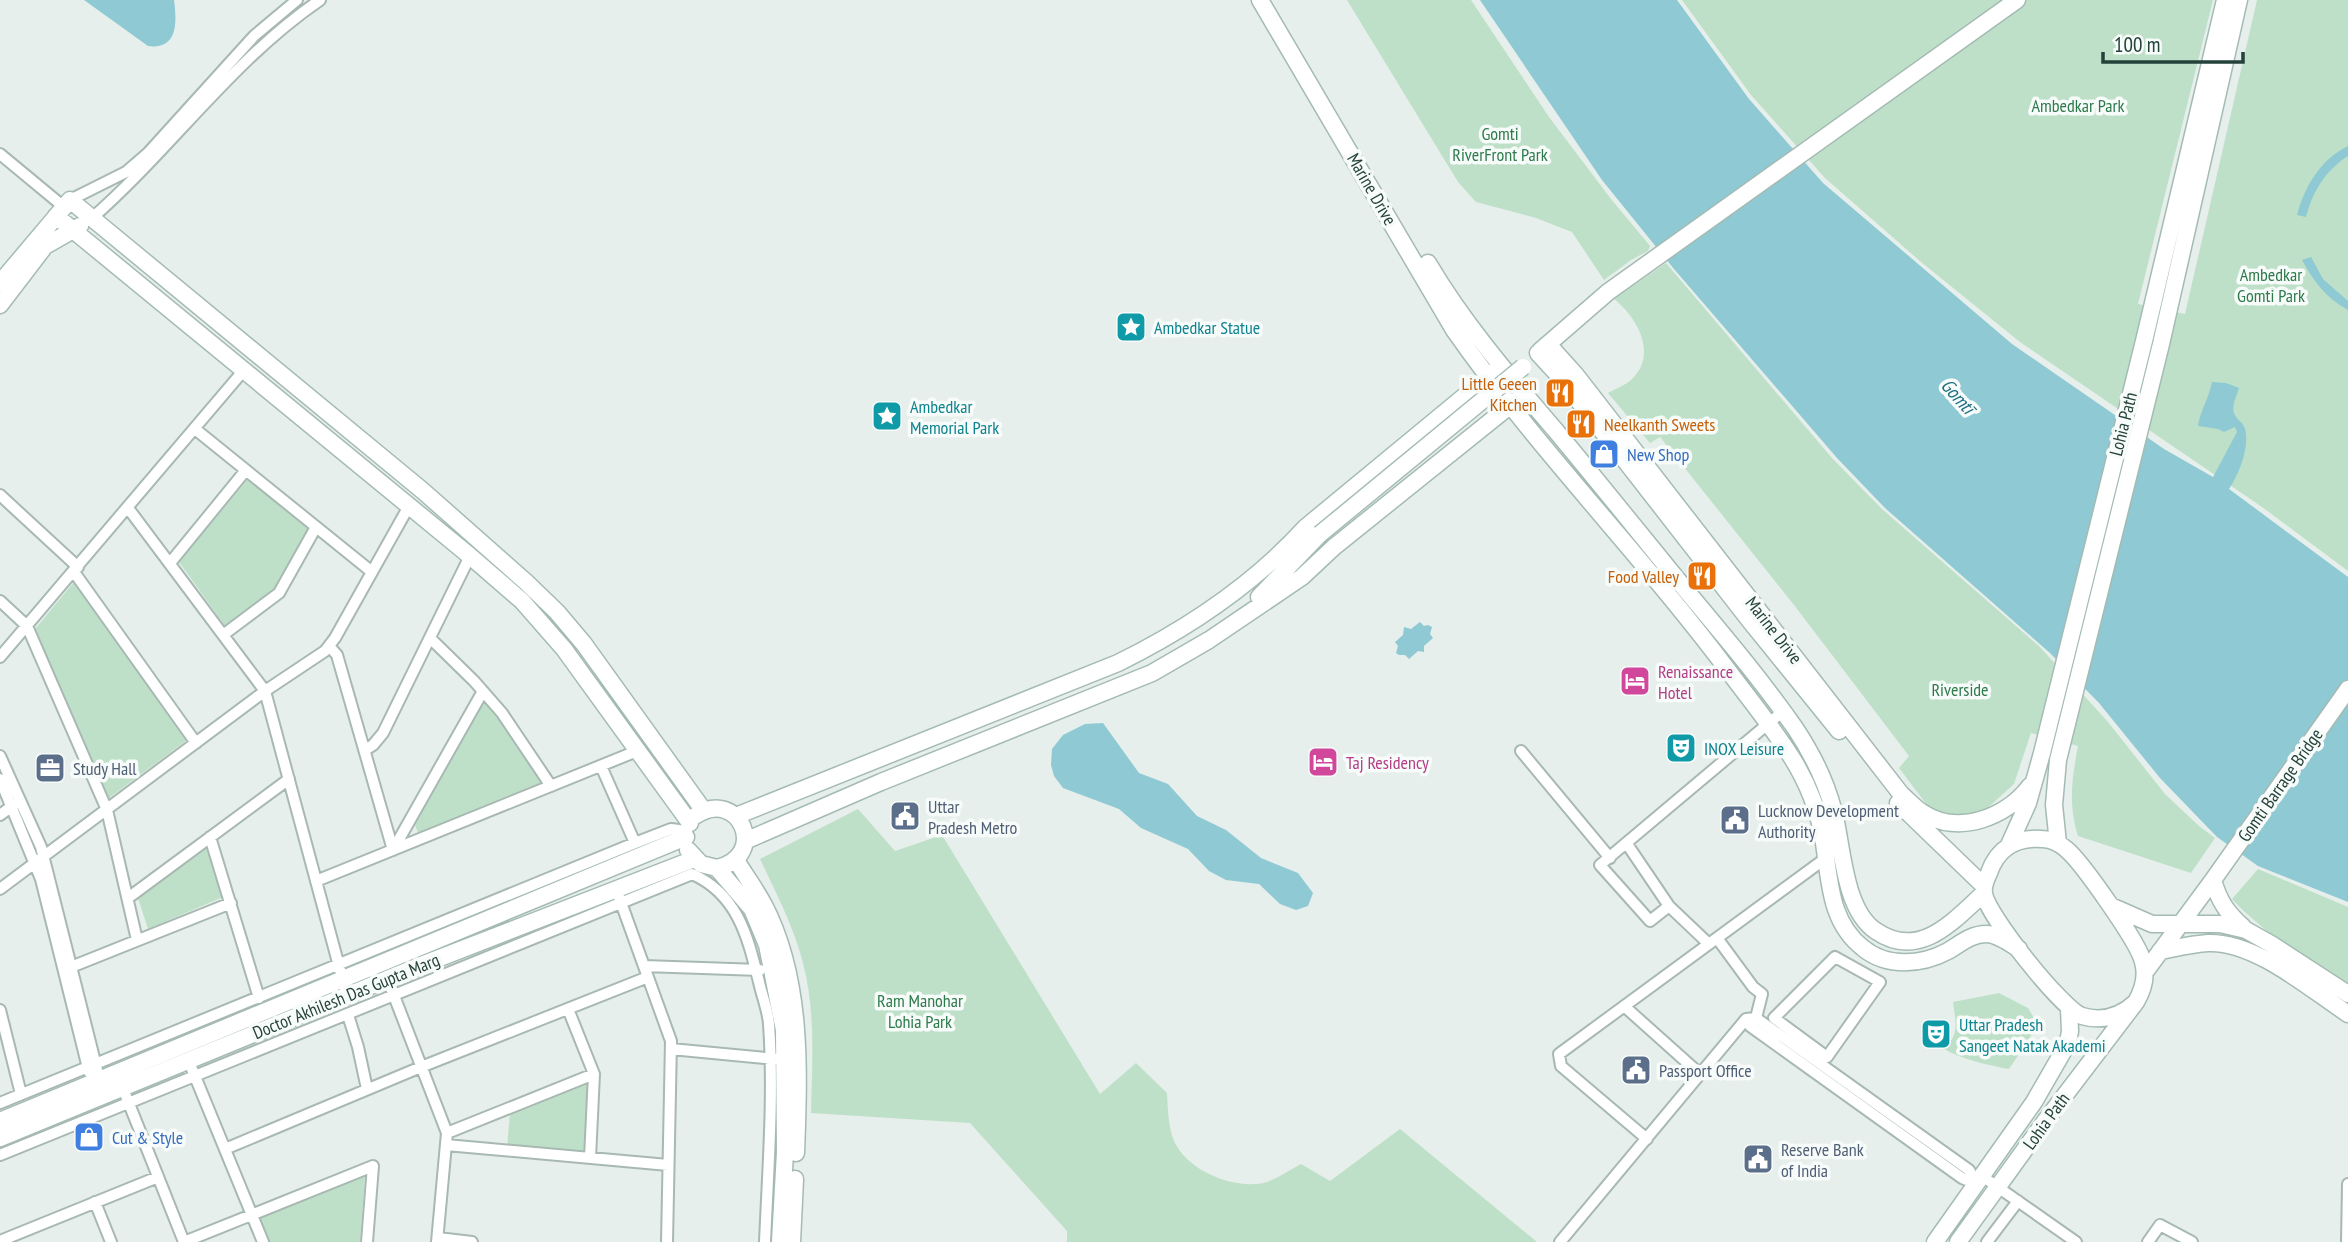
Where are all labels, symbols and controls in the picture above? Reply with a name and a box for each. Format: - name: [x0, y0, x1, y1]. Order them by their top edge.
- scale bar: [2103, 21, 2243, 65]
- text: 100 m: [2114, 31, 2160, 58]
- park label: Ambedkar Park: [2032, 94, 2124, 117]
- park label: Gomti RiverFront Park: [1452, 122, 1548, 166]
- street label: Marine Drive: [1342, 149, 1402, 229]
- park label: Ambedkar Gomti Park: [2237, 263, 2305, 307]
- place icon: Ambedkar Statue: [1114, 310, 1148, 344]
- place label: Ambedkar Statue: [1154, 316, 1260, 339]
- place label: Little Geeen Kitchen: [1462, 372, 1537, 416]
- water label: Gomtī: [1936, 373, 1983, 422]
- restaurant icon: Little Geeen Kitchen: [1543, 376, 1577, 410]
- street label: Lohia Path: [2104, 390, 2142, 458]
- place label: Ambedkar Memorial Park: [910, 395, 999, 439]
- place icon: Ambedkar Memorial Park: [870, 399, 904, 433]
- restaurant icon: Neelkanth Sweets: [1564, 407, 1598, 441]
- place label: Neelkanth Sweets: [1604, 413, 1715, 436]
- shop icon: New Shop: [1587, 437, 1621, 471]
- place label: New Shop: [1627, 443, 1689, 466]
- restaurant icon: Food Valley: [1685, 559, 1719, 593]
- place label: Food Valley: [1608, 565, 1679, 588]
- street label: Marine Drive: [1741, 592, 1807, 668]
- place label: Renaissance Hotel: [1658, 660, 1733, 704]
- hotel icon: Renaissance Hotel: [1618, 664, 1652, 698]
- park label: Riverside: [1931, 678, 1989, 701]
- street label: Gomti Barrage Bridge: [2232, 724, 2328, 846]
- theatre icon: INOX Leisure: [1664, 731, 1698, 765]
- place label: INOX Leisure: [1704, 737, 1784, 760]
- hotel icon: Taj Residency: [1306, 745, 1340, 779]
- office icon: Study Hall: [33, 751, 67, 785]
- place label: Taj Residency: [1346, 751, 1429, 774]
- place label: Study Hall: [73, 757, 137, 780]
- place label: Uttar Pradesh Metro: [928, 795, 1018, 839]
- public building icon: Uttar Pradesh Metro: [888, 799, 922, 833]
- place label: Lucknow Development Authority: [1758, 799, 1899, 843]
- public building icon: Lucknow Development Authority: [1718, 803, 1752, 837]
- street label: Doctor Akhilesh Das Gupta Marg: [249, 948, 443, 1044]
- park label: Ram Manohar Lohia Park: [877, 989, 963, 1033]
- place label: Uttar Pradesh Sangeet Natak Akademi: [1959, 1013, 2106, 1057]
- theatre icon: Uttar Pradesh Sangeet Natak Akademi: [1919, 1017, 1953, 1051]
- public building icon: Passport Office: [1619, 1053, 1653, 1087]
- place label: Passport Office: [1659, 1059, 1752, 1082]
- street label: Lohia Path: [2018, 1088, 2074, 1154]
- shop icon: Cut & Style: [72, 1120, 106, 1154]
- place label: Cut & Style: [112, 1126, 183, 1149]
- place label: Reserve Bank of India: [1781, 1138, 1864, 1182]
- public building icon: Reserve Bank of India: [1741, 1142, 1775, 1176]

